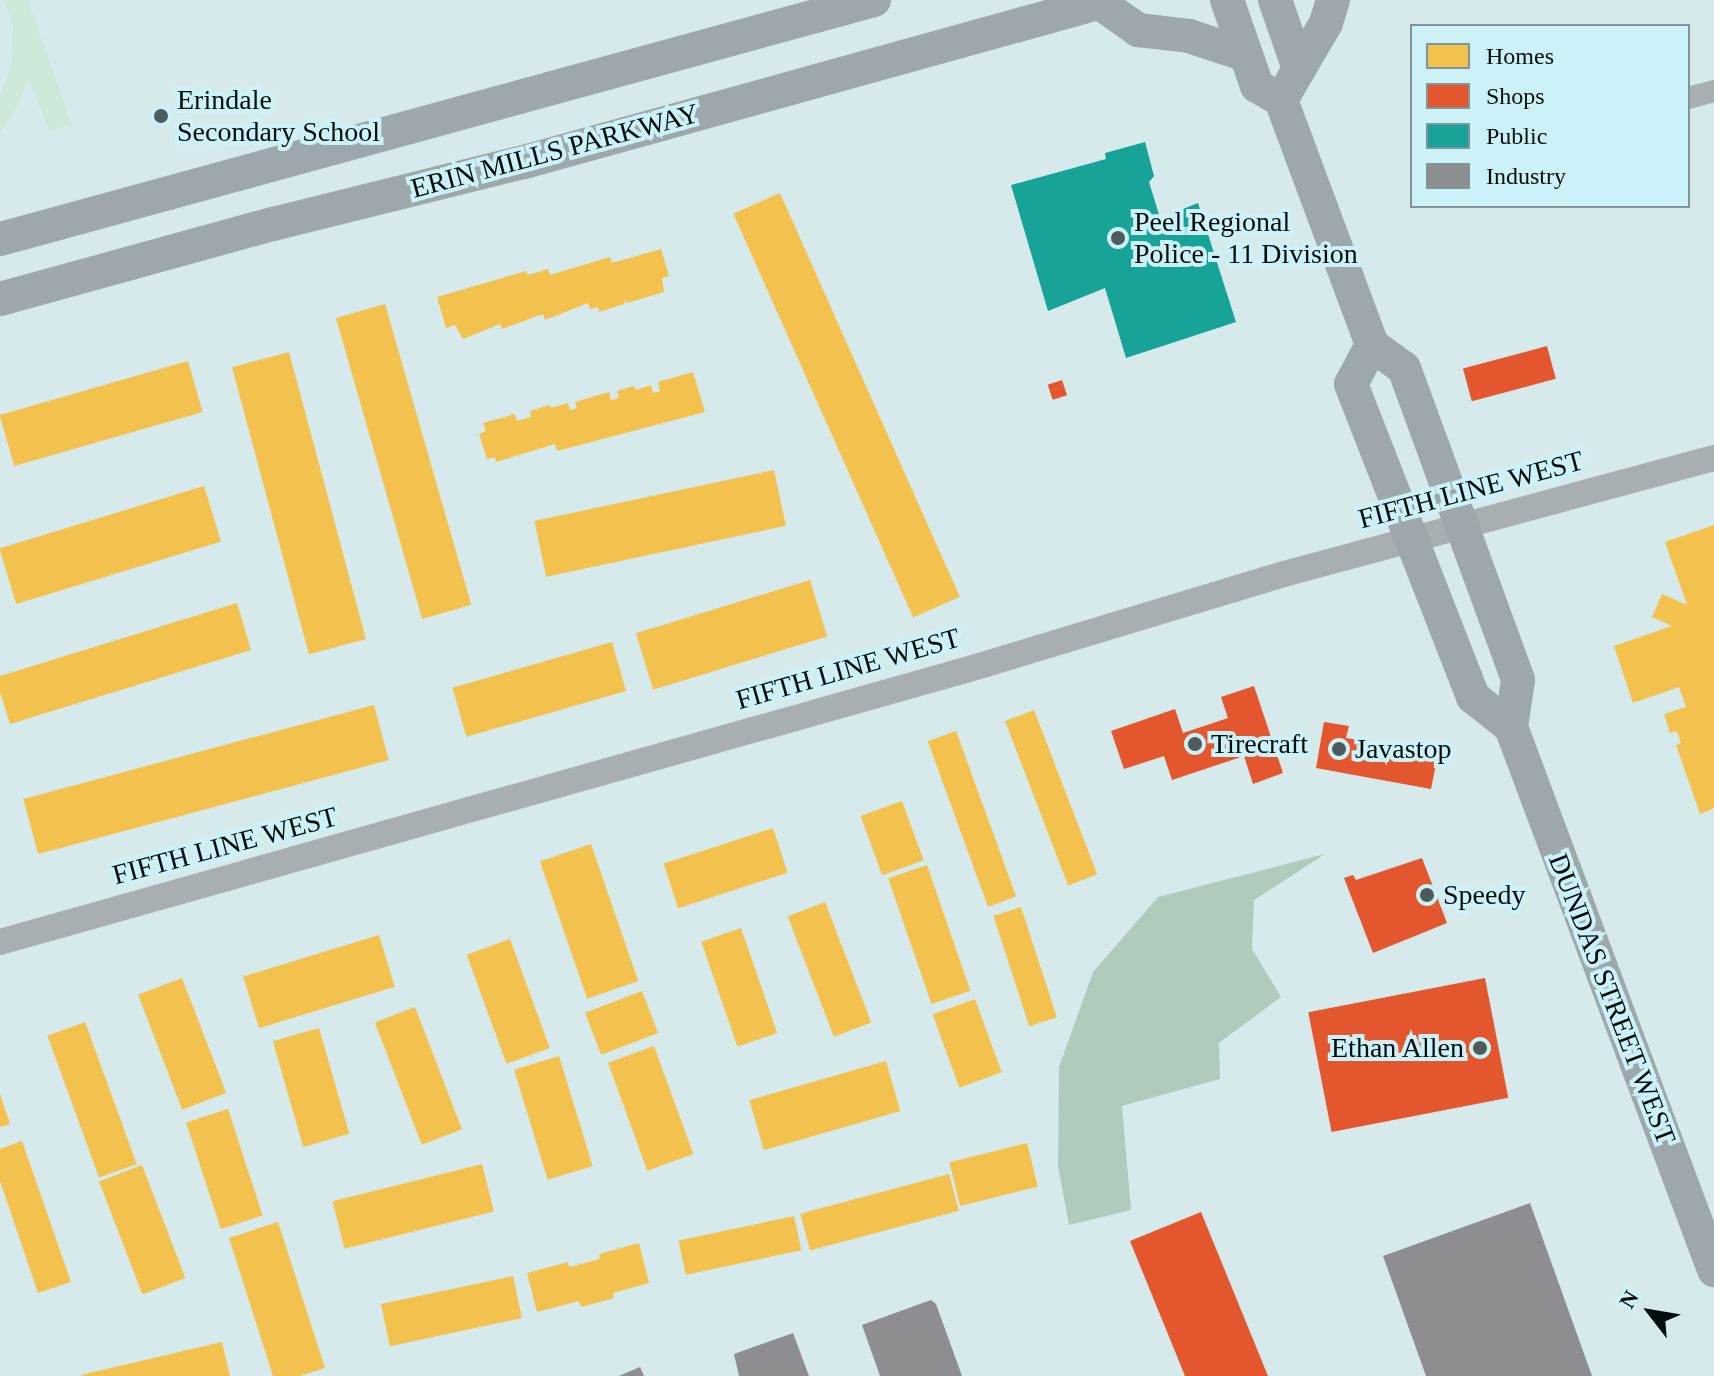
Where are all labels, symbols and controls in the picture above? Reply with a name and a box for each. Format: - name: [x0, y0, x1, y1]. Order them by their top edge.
- legend: [1410, 24, 1690, 208]
- text: Homes: [1486, 43, 1554, 69]
- place label: Erindale Secondary School: [177, 83, 380, 149]
- text: Shops: [1486, 83, 1545, 109]
- street label: ERIN MILLS PARKWAY: [407, 96, 703, 206]
- marker: Erindale Secondary School: [152, 107, 170, 125]
- text: Public: [1486, 123, 1547, 149]
- text: Industry: [1486, 163, 1566, 189]
- place label: Peel Regional Police - 11 Division: [1134, 205, 1358, 271]
- marker: Peel Regional Police - 11 Division: [1109, 229, 1127, 247]
- street label: FIFTH LINE WEST: [1355, 444, 1587, 536]
- street label: FIFTH LINE WEST: [732, 621, 964, 717]
- place label: Tirecraft: [1211, 727, 1308, 761]
- place label: Javastop: [1355, 732, 1451, 766]
- marker: Tirecraft: [1186, 735, 1204, 753]
- marker: Javastop: [1330, 740, 1348, 758]
- street label: FIFTH LINE WEST: [109, 800, 341, 892]
- street label: DUNDAS STREET WEST: [1541, 848, 1683, 1150]
- place label: Speedy: [1443, 878, 1525, 912]
- marker: Speedy: [1418, 886, 1436, 904]
- place label: Ethan Allen: [1329, 1031, 1464, 1065]
- marker: Ethan Allen: [1471, 1039, 1489, 1057]
- north arrow: [1610, 1272, 1690, 1352]
- text: N: [1614, 1286, 1644, 1313]

